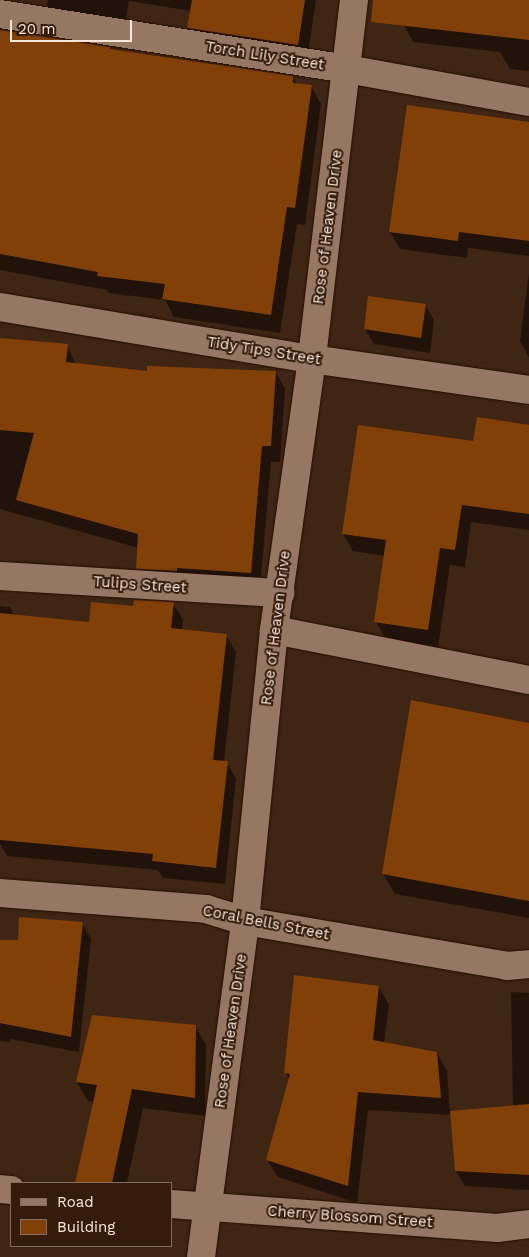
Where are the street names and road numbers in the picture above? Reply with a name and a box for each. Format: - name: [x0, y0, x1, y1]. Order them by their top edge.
- street label: Torch Lily Street: [204, 38, 326, 74]
- street label: Rose of Heaven Drive: [310, 148, 346, 306]
- street label: Tidy Tips Street: [206, 333, 322, 369]
- street label: Rose of Heaven Drive: [258, 549, 294, 707]
- street label: Tulips Street: [93, 573, 187, 597]
- street label: Coral Bells Street: [201, 902, 331, 944]
- street label: Rose of Heaven Drive: [211, 952, 251, 1110]
- street label: Cherry Blossom Street: [267, 1202, 433, 1232]

